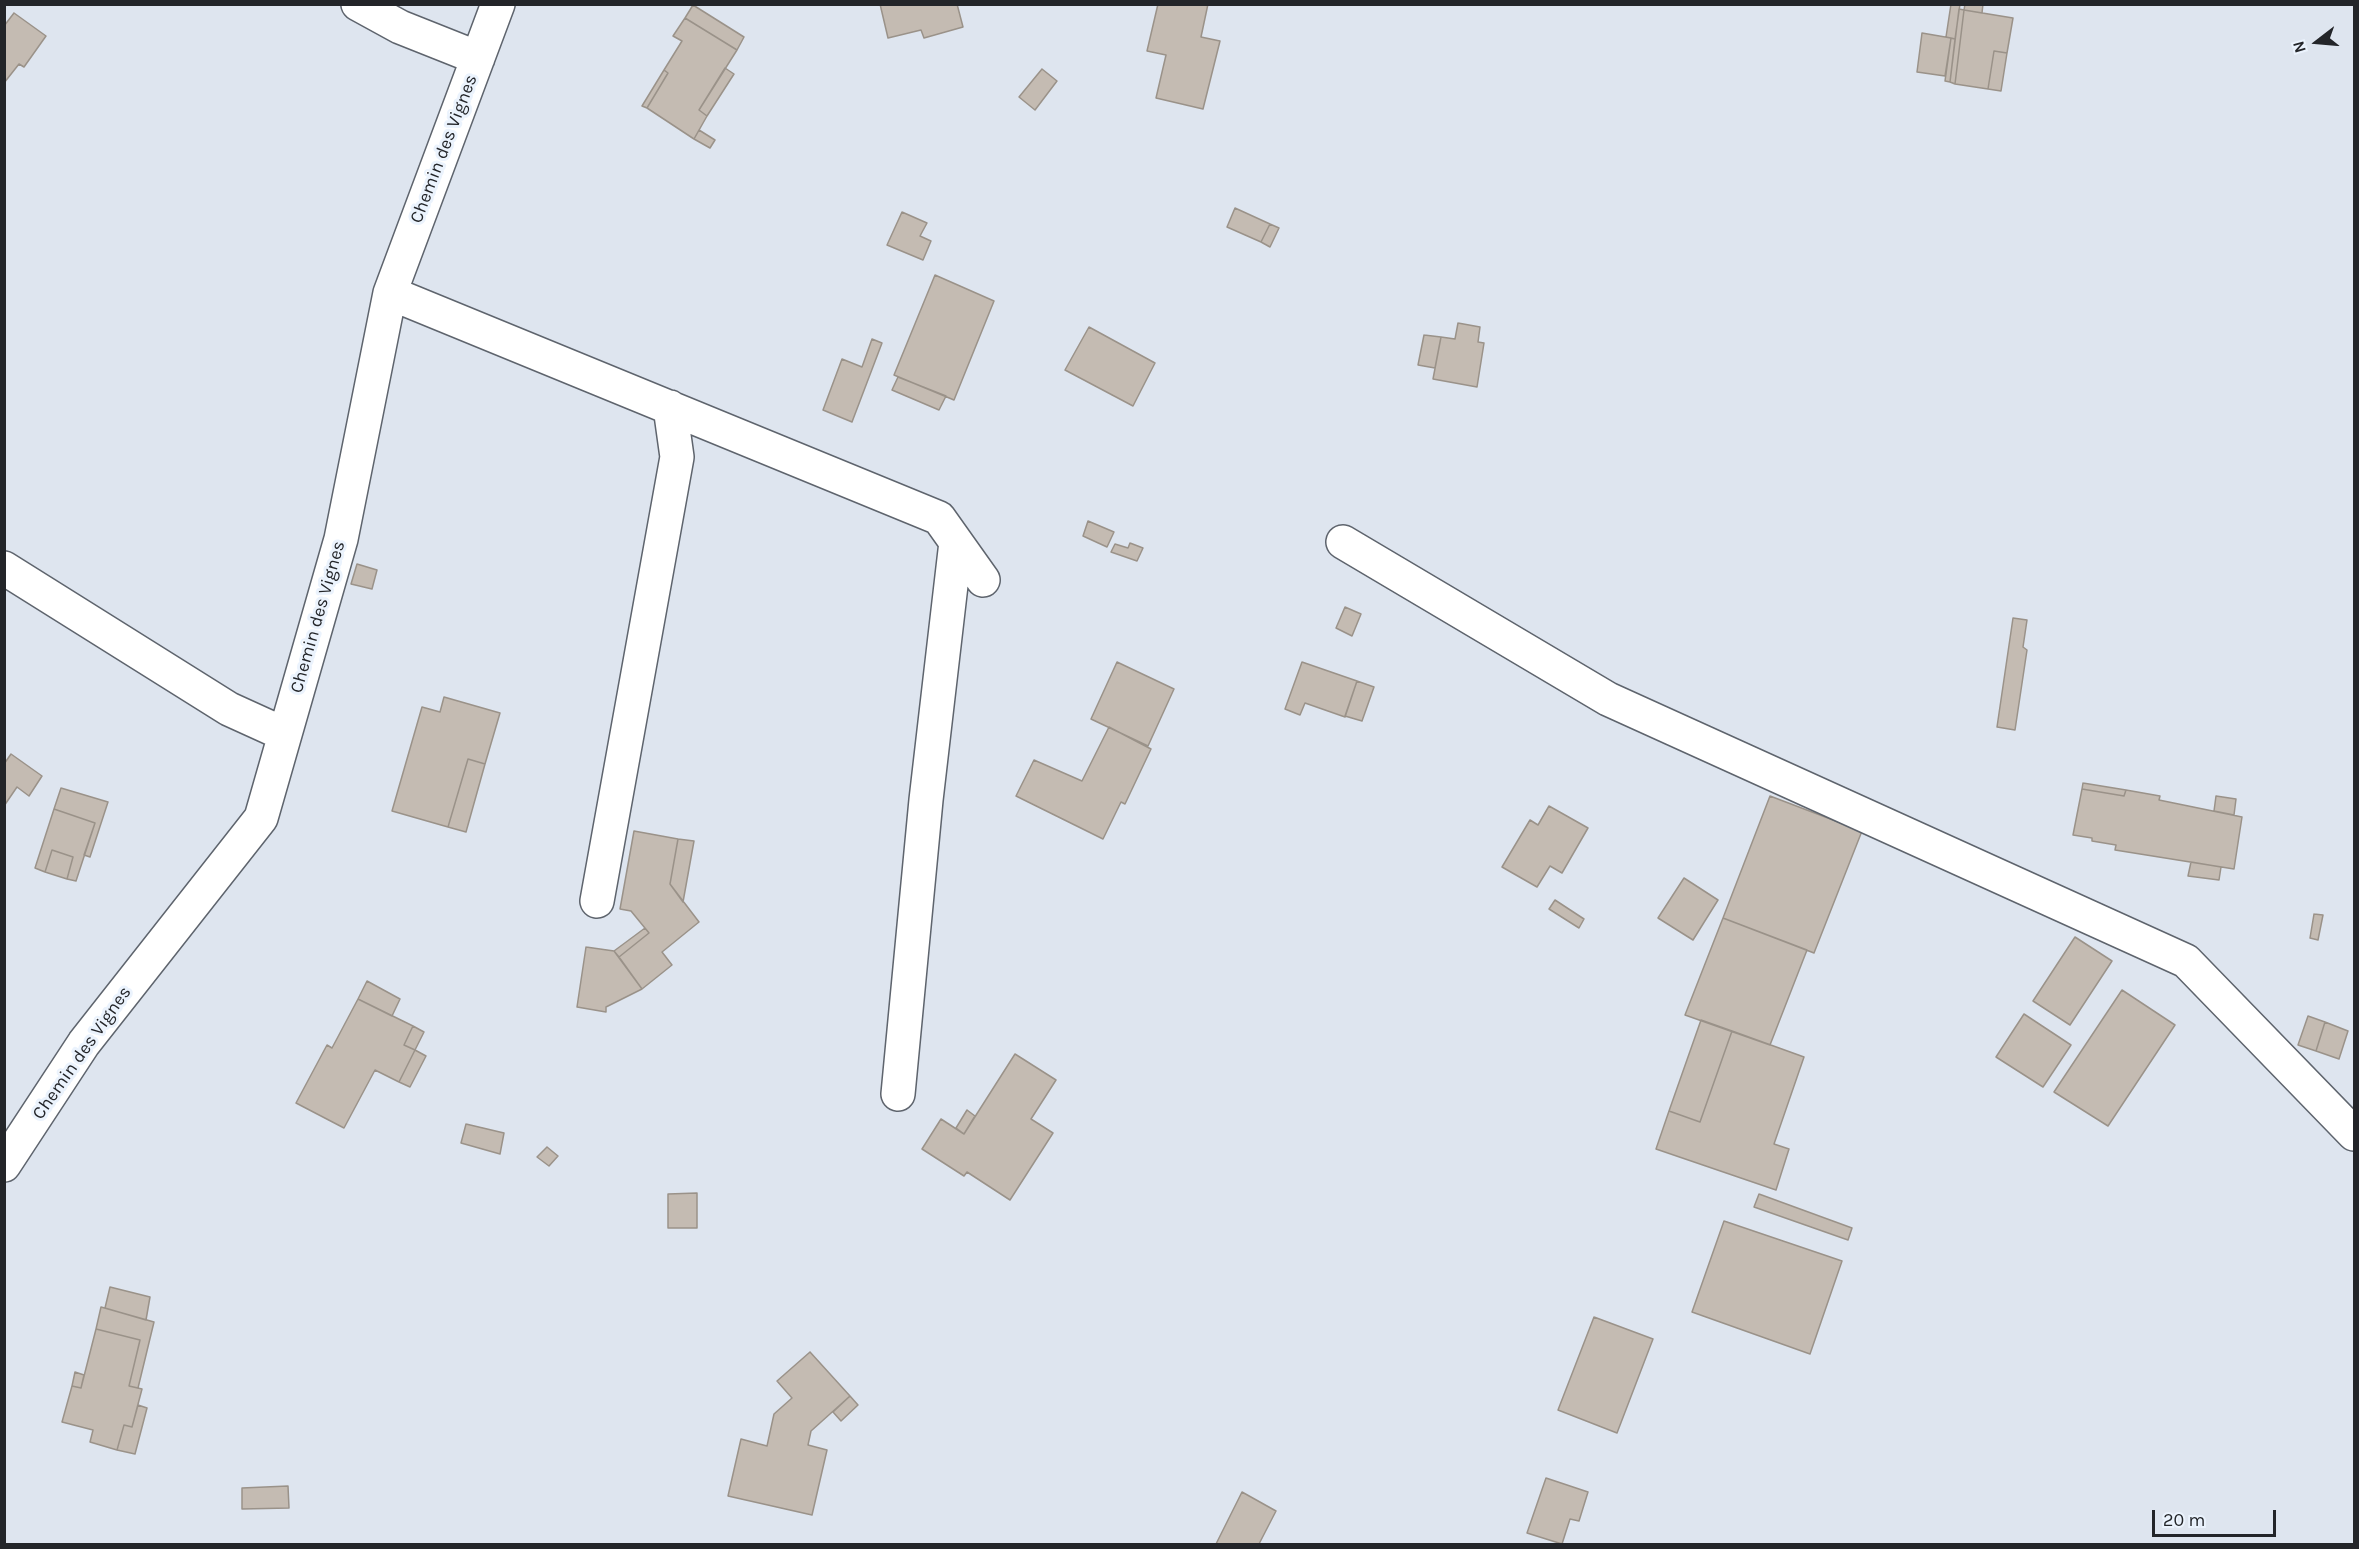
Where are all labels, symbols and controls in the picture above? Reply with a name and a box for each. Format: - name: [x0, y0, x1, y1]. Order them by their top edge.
- north arrow: [2287, 12, 2347, 72]
- text: N: [2289, 39, 2310, 55]
- street label: Chemin des Vignes: [406, 72, 482, 226]
- street label: Chemin des Vignes: [286, 538, 350, 696]
- street label: Chemin des Vignes: [28, 982, 136, 1124]
- scale bar: [2155, 1498, 2280, 1536]
- text: 20 m: [2163, 1509, 2205, 1531]

